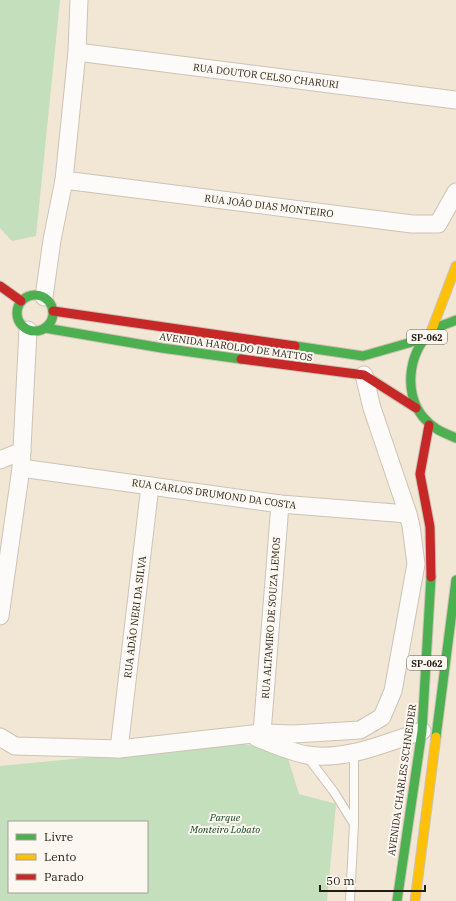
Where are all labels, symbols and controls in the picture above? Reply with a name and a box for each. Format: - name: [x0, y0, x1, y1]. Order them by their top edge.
- street label: RUA DOUTOR CELSO CHARURI: [192, 61, 340, 91]
- street label: RUA JOÃO DIAS MONTEIRO: [204, 192, 334, 220]
- street label: AVENIDA HAROLDO DE MATTOS: [158, 330, 314, 364]
- road number: SP-062: [407, 330, 447, 344]
- street label: RUA CARLOS DRUMOND DA COSTA: [131, 476, 297, 512]
- street label: RUA ALTAMIRO DE SOUZA LEMOS: [259, 537, 283, 699]
- street label: RUA ADÃO NERI DA SILVA: [121, 555, 149, 679]
- road number: SP-062: [407, 656, 447, 670]
- street label: AVENIDA CHARLES SCHNEIDER: [385, 703, 419, 857]
- park label: Parque Monteiro Lobato: [189, 811, 260, 836]
- legend: [8, 821, 148, 893]
- text: Livre: [44, 829, 73, 844]
- text: Lento: [44, 849, 76, 864]
- scale bar: [320, 867, 425, 893]
- text: Parado: [44, 869, 84, 884]
- text: 50 m: [326, 873, 355, 888]

